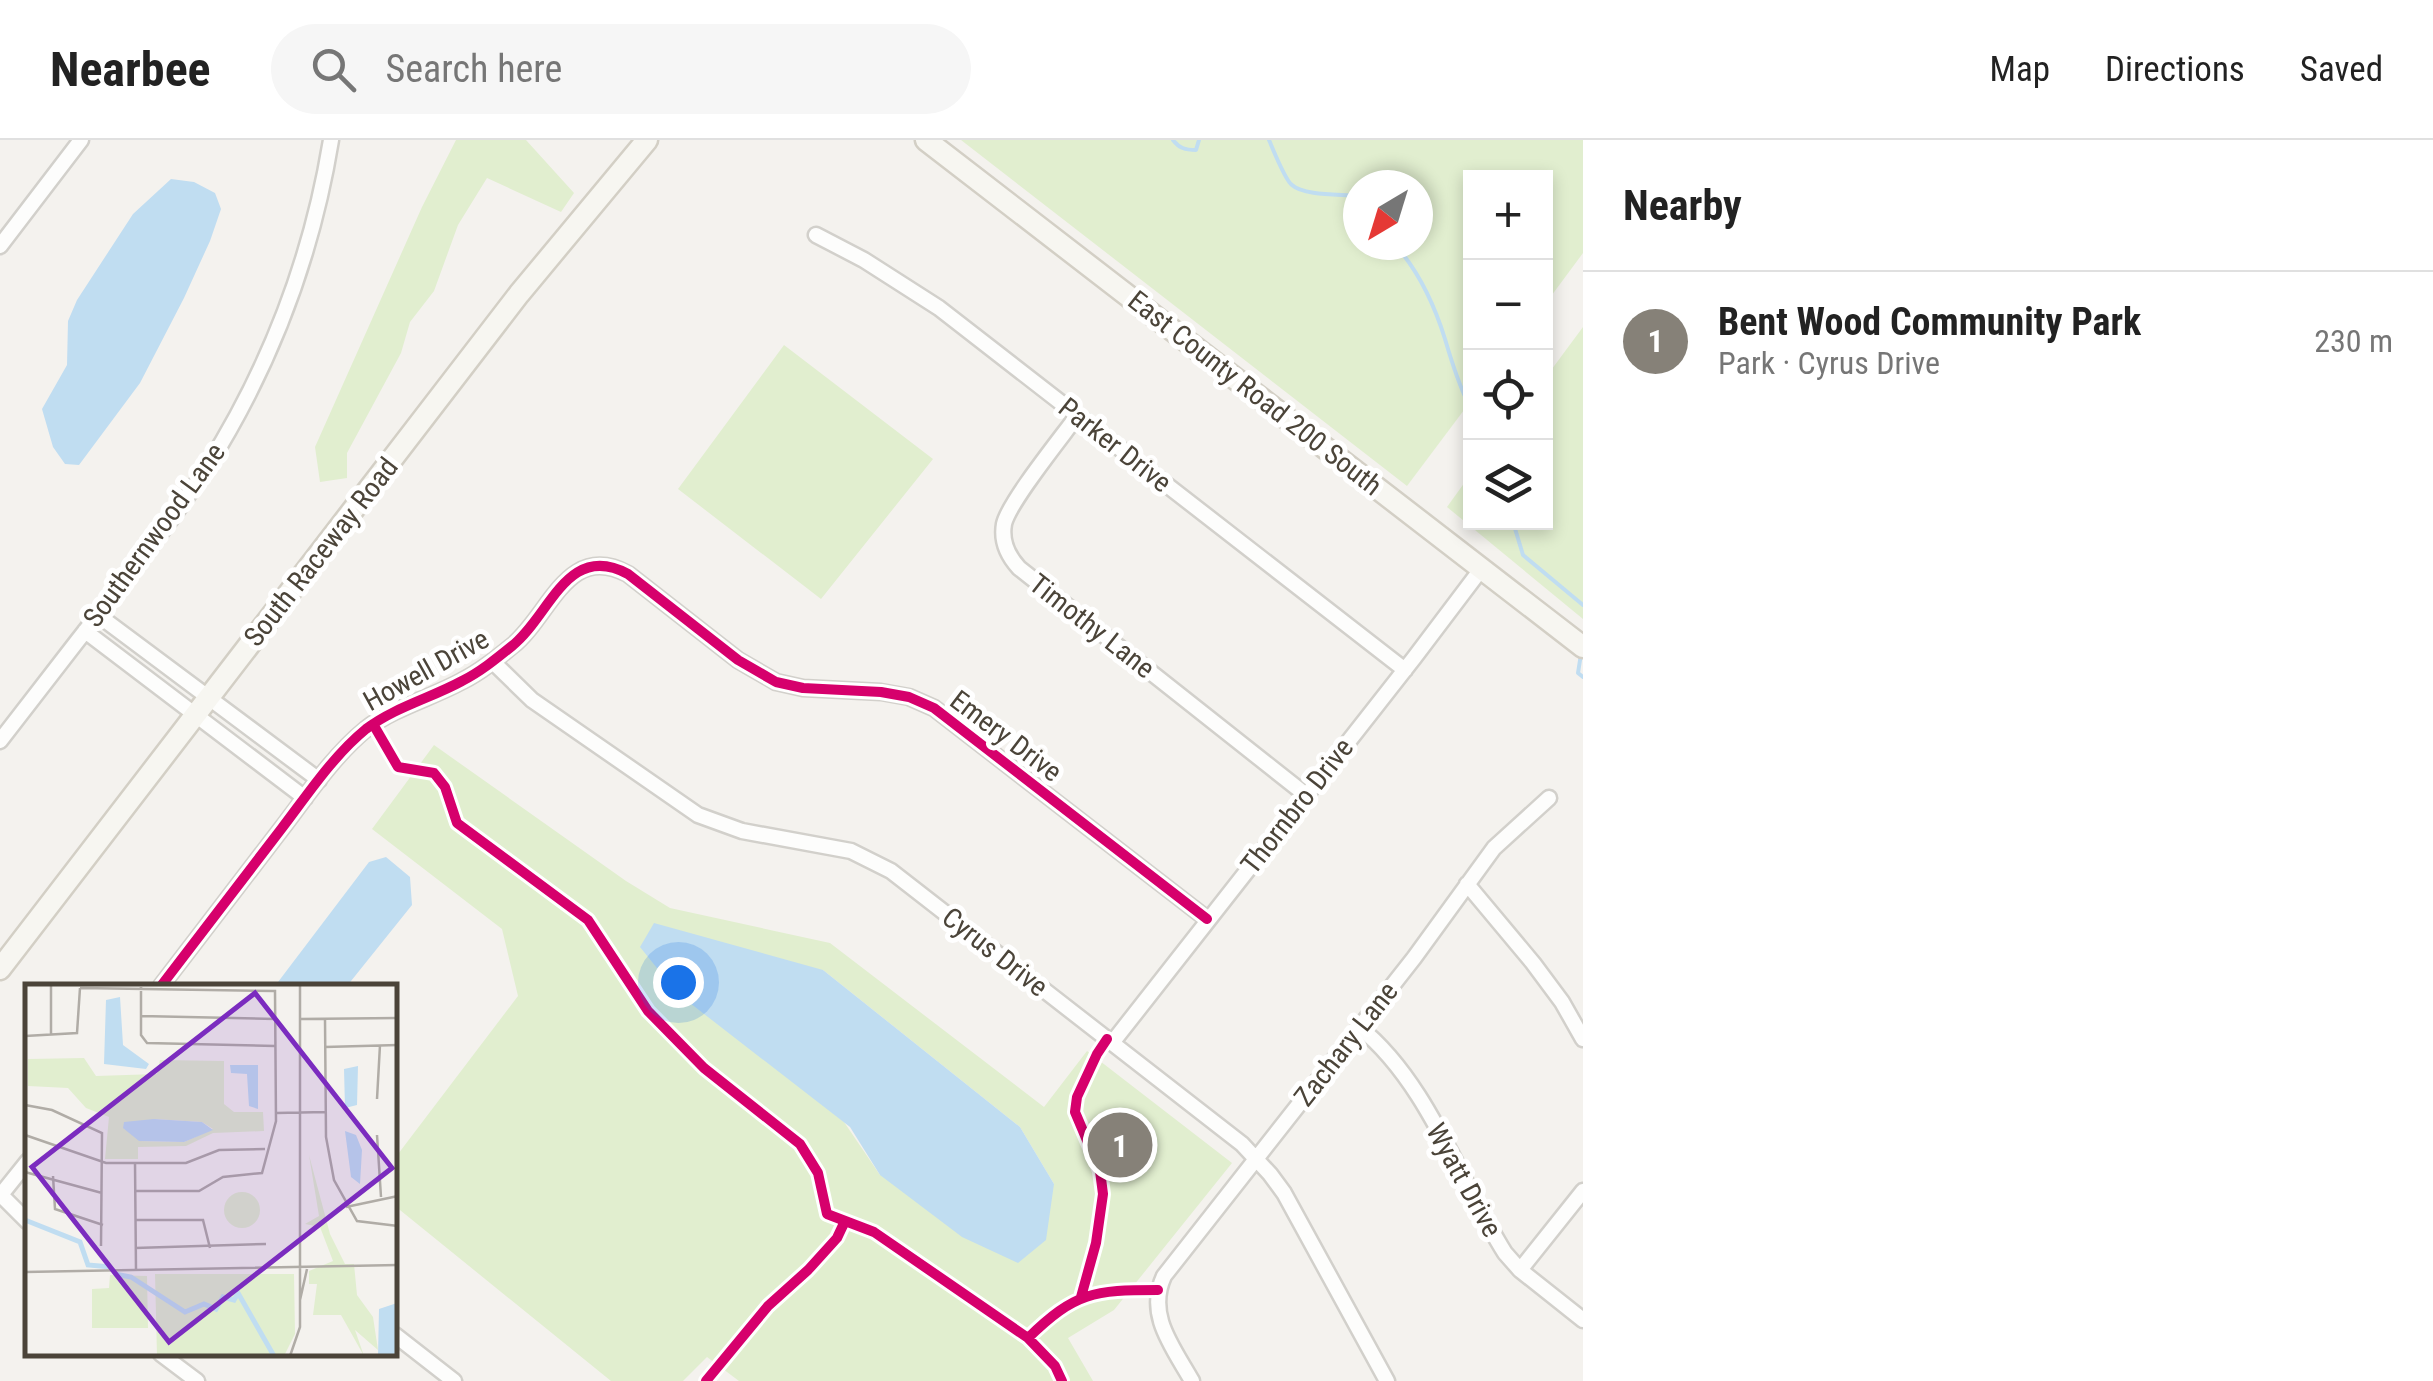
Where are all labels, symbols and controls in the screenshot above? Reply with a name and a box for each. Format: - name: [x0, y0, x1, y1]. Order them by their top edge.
- search box: [271, 24, 971, 114]
- text: Nearbee: [50, 41, 211, 98]
- icon: search: [306, 42, 361, 97]
- text: Search here: [386, 47, 562, 91]
- text: Map: [1990, 49, 2050, 90]
- text: Directions: [2105, 49, 2245, 90]
- text: Saved: [2300, 49, 2383, 90]
- north arrow: [1343, 170, 1433, 260]
- map controls: [1463, 170, 1553, 530]
- button: +: [1463, 170, 1553, 260]
- text: Nearby: [1623, 181, 1742, 230]
- button: −: [1463, 260, 1553, 350]
- street label: East County Road 200 South: [1122, 284, 1388, 502]
- text: Bent Wood Community Park: [1718, 300, 2141, 344]
- text: 1: [1647, 322, 1664, 360]
- text: 230 m: [2314, 322, 2393, 360]
- text: Park · Cyrus Drive: [1718, 344, 1940, 382]
- button: locate: [1463, 350, 1553, 440]
- street label: Parker Drive: [1052, 391, 1178, 499]
- street label: Southernwood Lane: [76, 437, 232, 633]
- button: layers: [1463, 440, 1553, 530]
- street label: South Raceway Road: [237, 451, 405, 653]
- street label: Timothy Lane: [1023, 567, 1161, 685]
- street label: Howell Drive: [358, 622, 494, 718]
- street label: Emery Drive: [944, 683, 1068, 789]
- street label: Thornbro Drive: [1234, 732, 1360, 880]
- street label: Cyrus Drive: [936, 901, 1054, 1003]
- your location: [653, 957, 704, 1008]
- street label: Zachary Lane: [1287, 975, 1405, 1113]
- inset map: [25, 984, 398, 1356]
- pin: 1: [1088, 1108, 1152, 1182]
- street label: Wyatt Drive: [1419, 1117, 1509, 1243]

